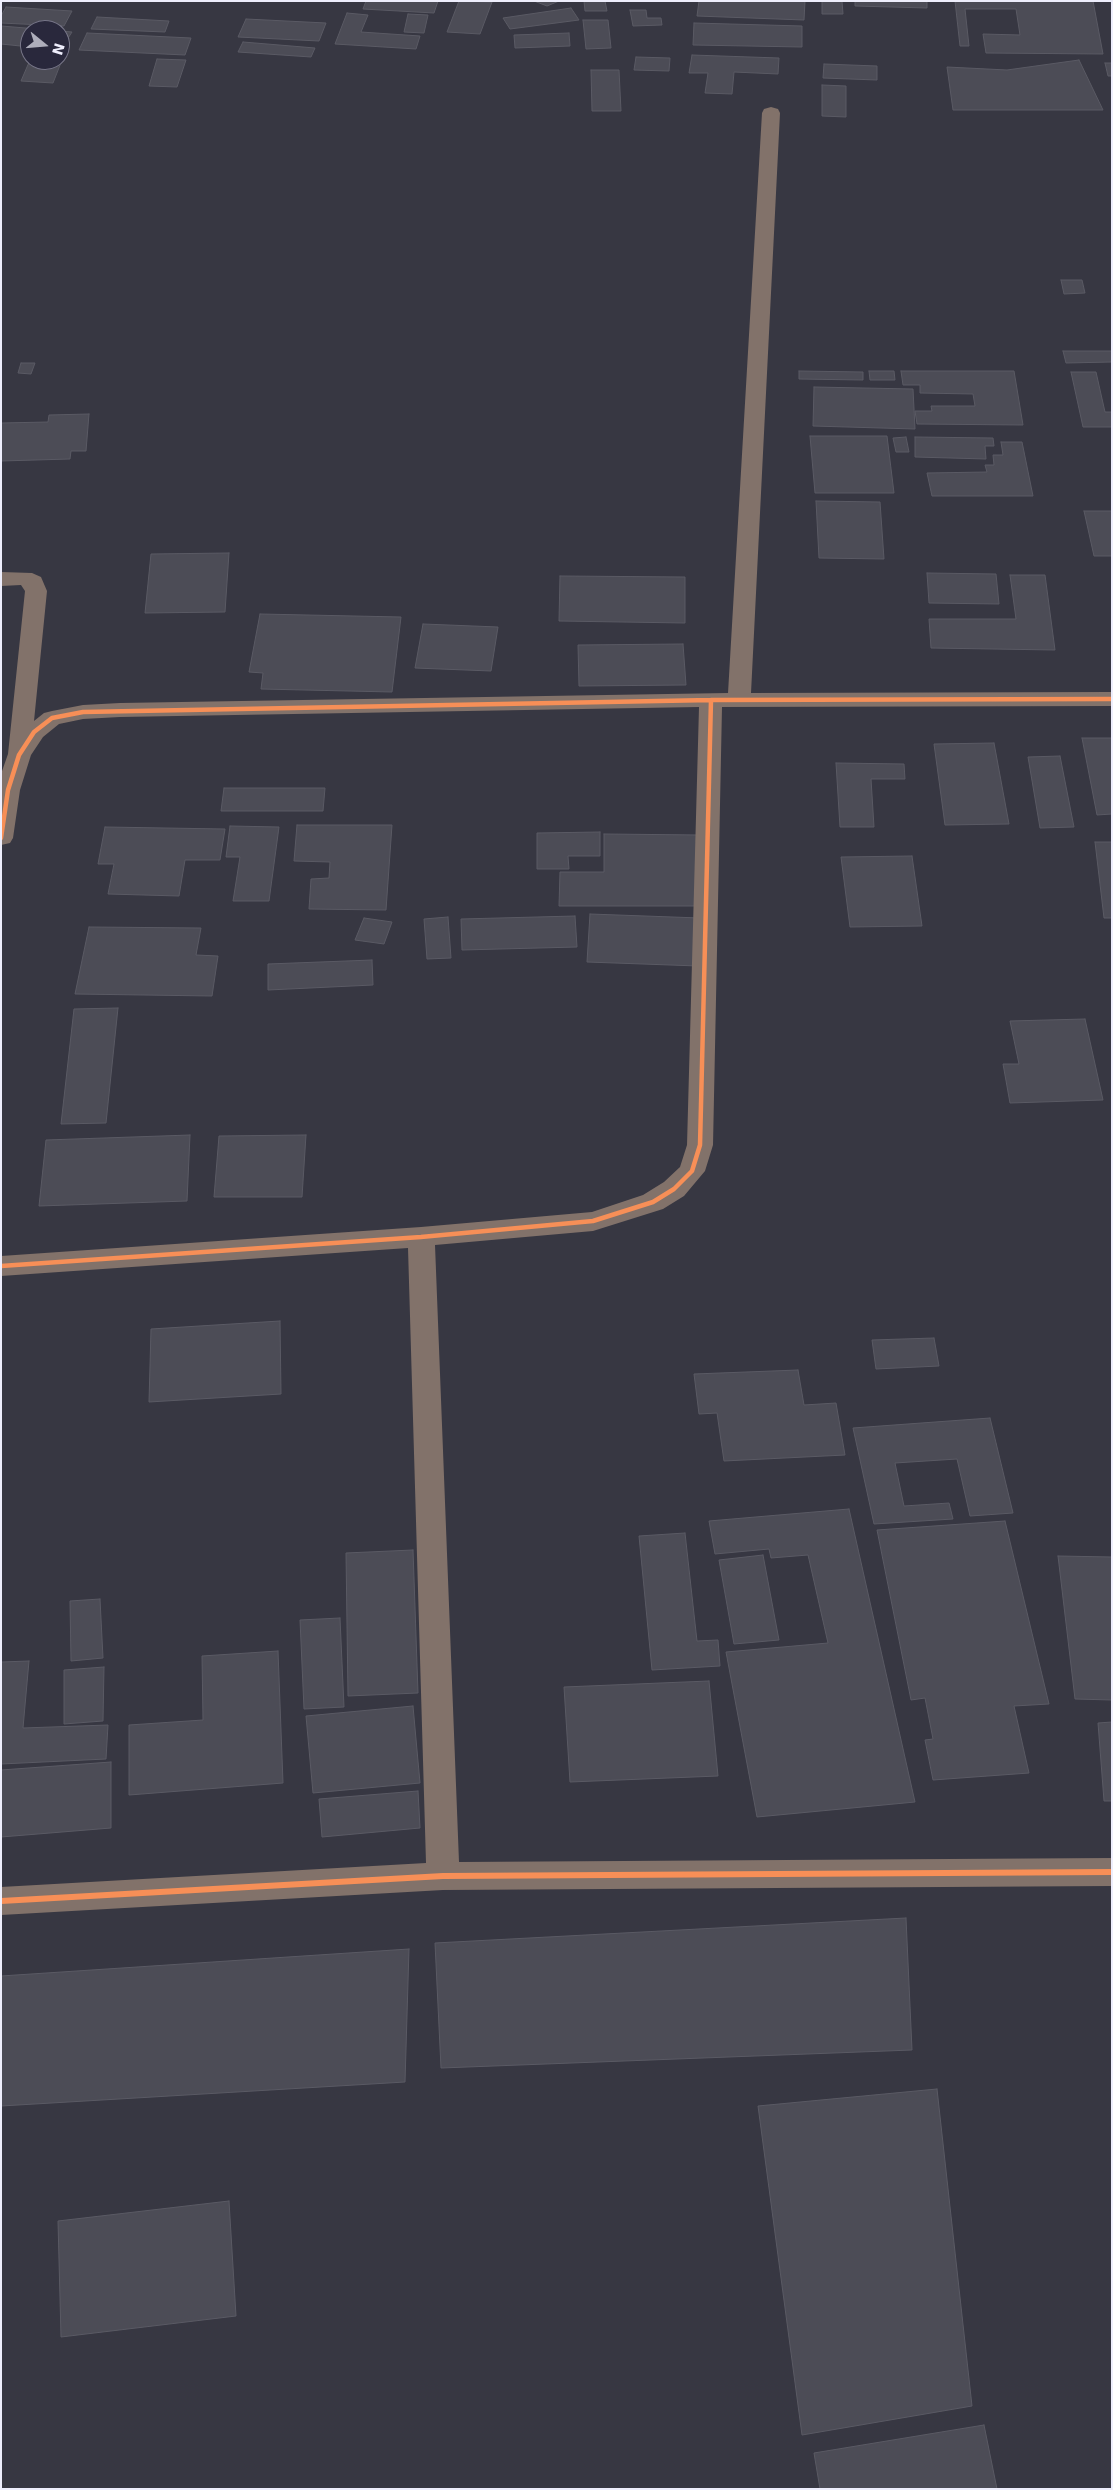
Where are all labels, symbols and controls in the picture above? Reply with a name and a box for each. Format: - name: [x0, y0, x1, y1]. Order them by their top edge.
- north arrow: [20, 20, 70, 70]
- text: N: [49, 41, 68, 57]

